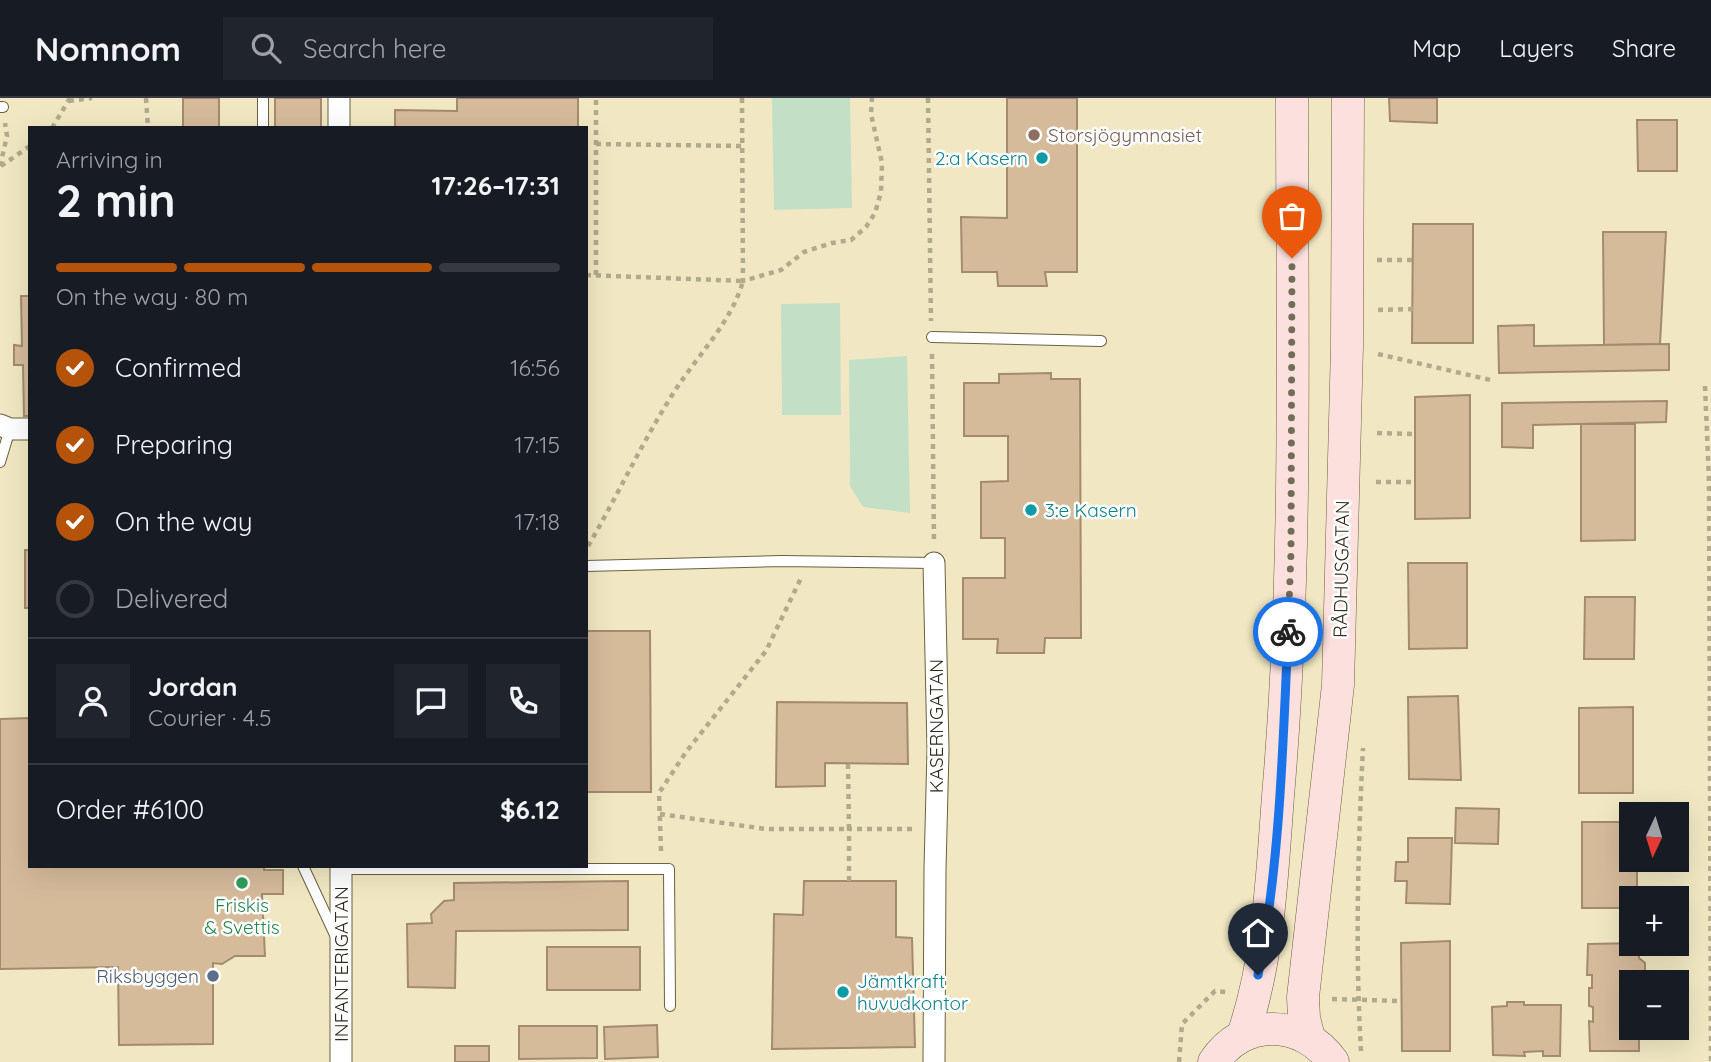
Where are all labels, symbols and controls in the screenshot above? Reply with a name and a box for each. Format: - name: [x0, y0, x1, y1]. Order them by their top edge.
- search box: [223, 17, 713, 80]
- text: Nomnom: [35, 28, 181, 69]
- icon: search: [247, 29, 285, 67]
- text: Search here: [303, 32, 447, 65]
- text: Map: [1412, 33, 1461, 63]
- text: Layers: [1499, 33, 1574, 63]
- text: Share: [1612, 33, 1676, 63]
- place label: Storsjögymnasiet: [1048, 123, 1202, 147]
- marker: Storsjögymnasiet: [1026, 127, 1042, 143]
- text: Arriving in: [56, 145, 163, 174]
- place label: 2:a Kasern: [935, 146, 1028, 170]
- marker: 2:a Kasern: [1034, 150, 1050, 166]
- text: 17:26–17:31: [431, 169, 560, 202]
- text: 2 min: [56, 171, 176, 229]
- pin: [1262, 186, 1322, 258]
- icon: bag: [1273, 197, 1311, 235]
- text: On the way · 80 m: [56, 282, 248, 311]
- icon: check: [56, 349, 94, 387]
- text: Confirmed: [115, 351, 242, 384]
- text: 16:56: [510, 353, 560, 382]
- icon: check: [56, 426, 94, 464]
- text: Preparing: [115, 428, 233, 461]
- text: 17:15: [514, 430, 560, 459]
- place label: 3:e Kasern: [1045, 498, 1137, 522]
- street label: RÅDHUSGATAN: [1328, 500, 1354, 638]
- marker: 3:e Kasern: [1023, 502, 1039, 518]
- icon: check: [56, 503, 94, 541]
- text: On the way: [115, 505, 253, 538]
- text: 17:18: [514, 507, 560, 536]
- text: Delivered: [115, 582, 228, 615]
- courier: [1253, 597, 1323, 667]
- icon: bike: [1269, 613, 1307, 651]
- street label: KASERNGATAN: [924, 659, 948, 793]
- button: person: [56, 664, 130, 738]
- button: chat: [394, 664, 468, 738]
- button: phone: [486, 664, 560, 738]
- text: Jordan: [148, 670, 237, 703]
- text: Courier · 4.5: [148, 703, 272, 732]
- text: Order #6100: [56, 793, 204, 826]
- text: $6.12: [500, 793, 560, 826]
- north arrow: [1619, 802, 1689, 872]
- map controls: [1619, 802, 1689, 1040]
- marker: Friskis & Svettis: [234, 875, 250, 891]
- street label: INFANTERIGATAN: [329, 886, 353, 1042]
- button: +: [1619, 886, 1689, 956]
- place label: Friskis & Svettis: [204, 893, 280, 939]
- pin: [1228, 903, 1288, 975]
- icon: home: [1239, 914, 1277, 952]
- place label: Riksbyggen: [96, 964, 199, 988]
- marker: Riksbyggen: [205, 968, 221, 984]
- place label: Jämtkraft huvudkontor: [857, 969, 969, 1015]
- button: −: [1619, 970, 1689, 1040]
- marker: Jämtkraft huvudkontor: [835, 984, 851, 1000]

